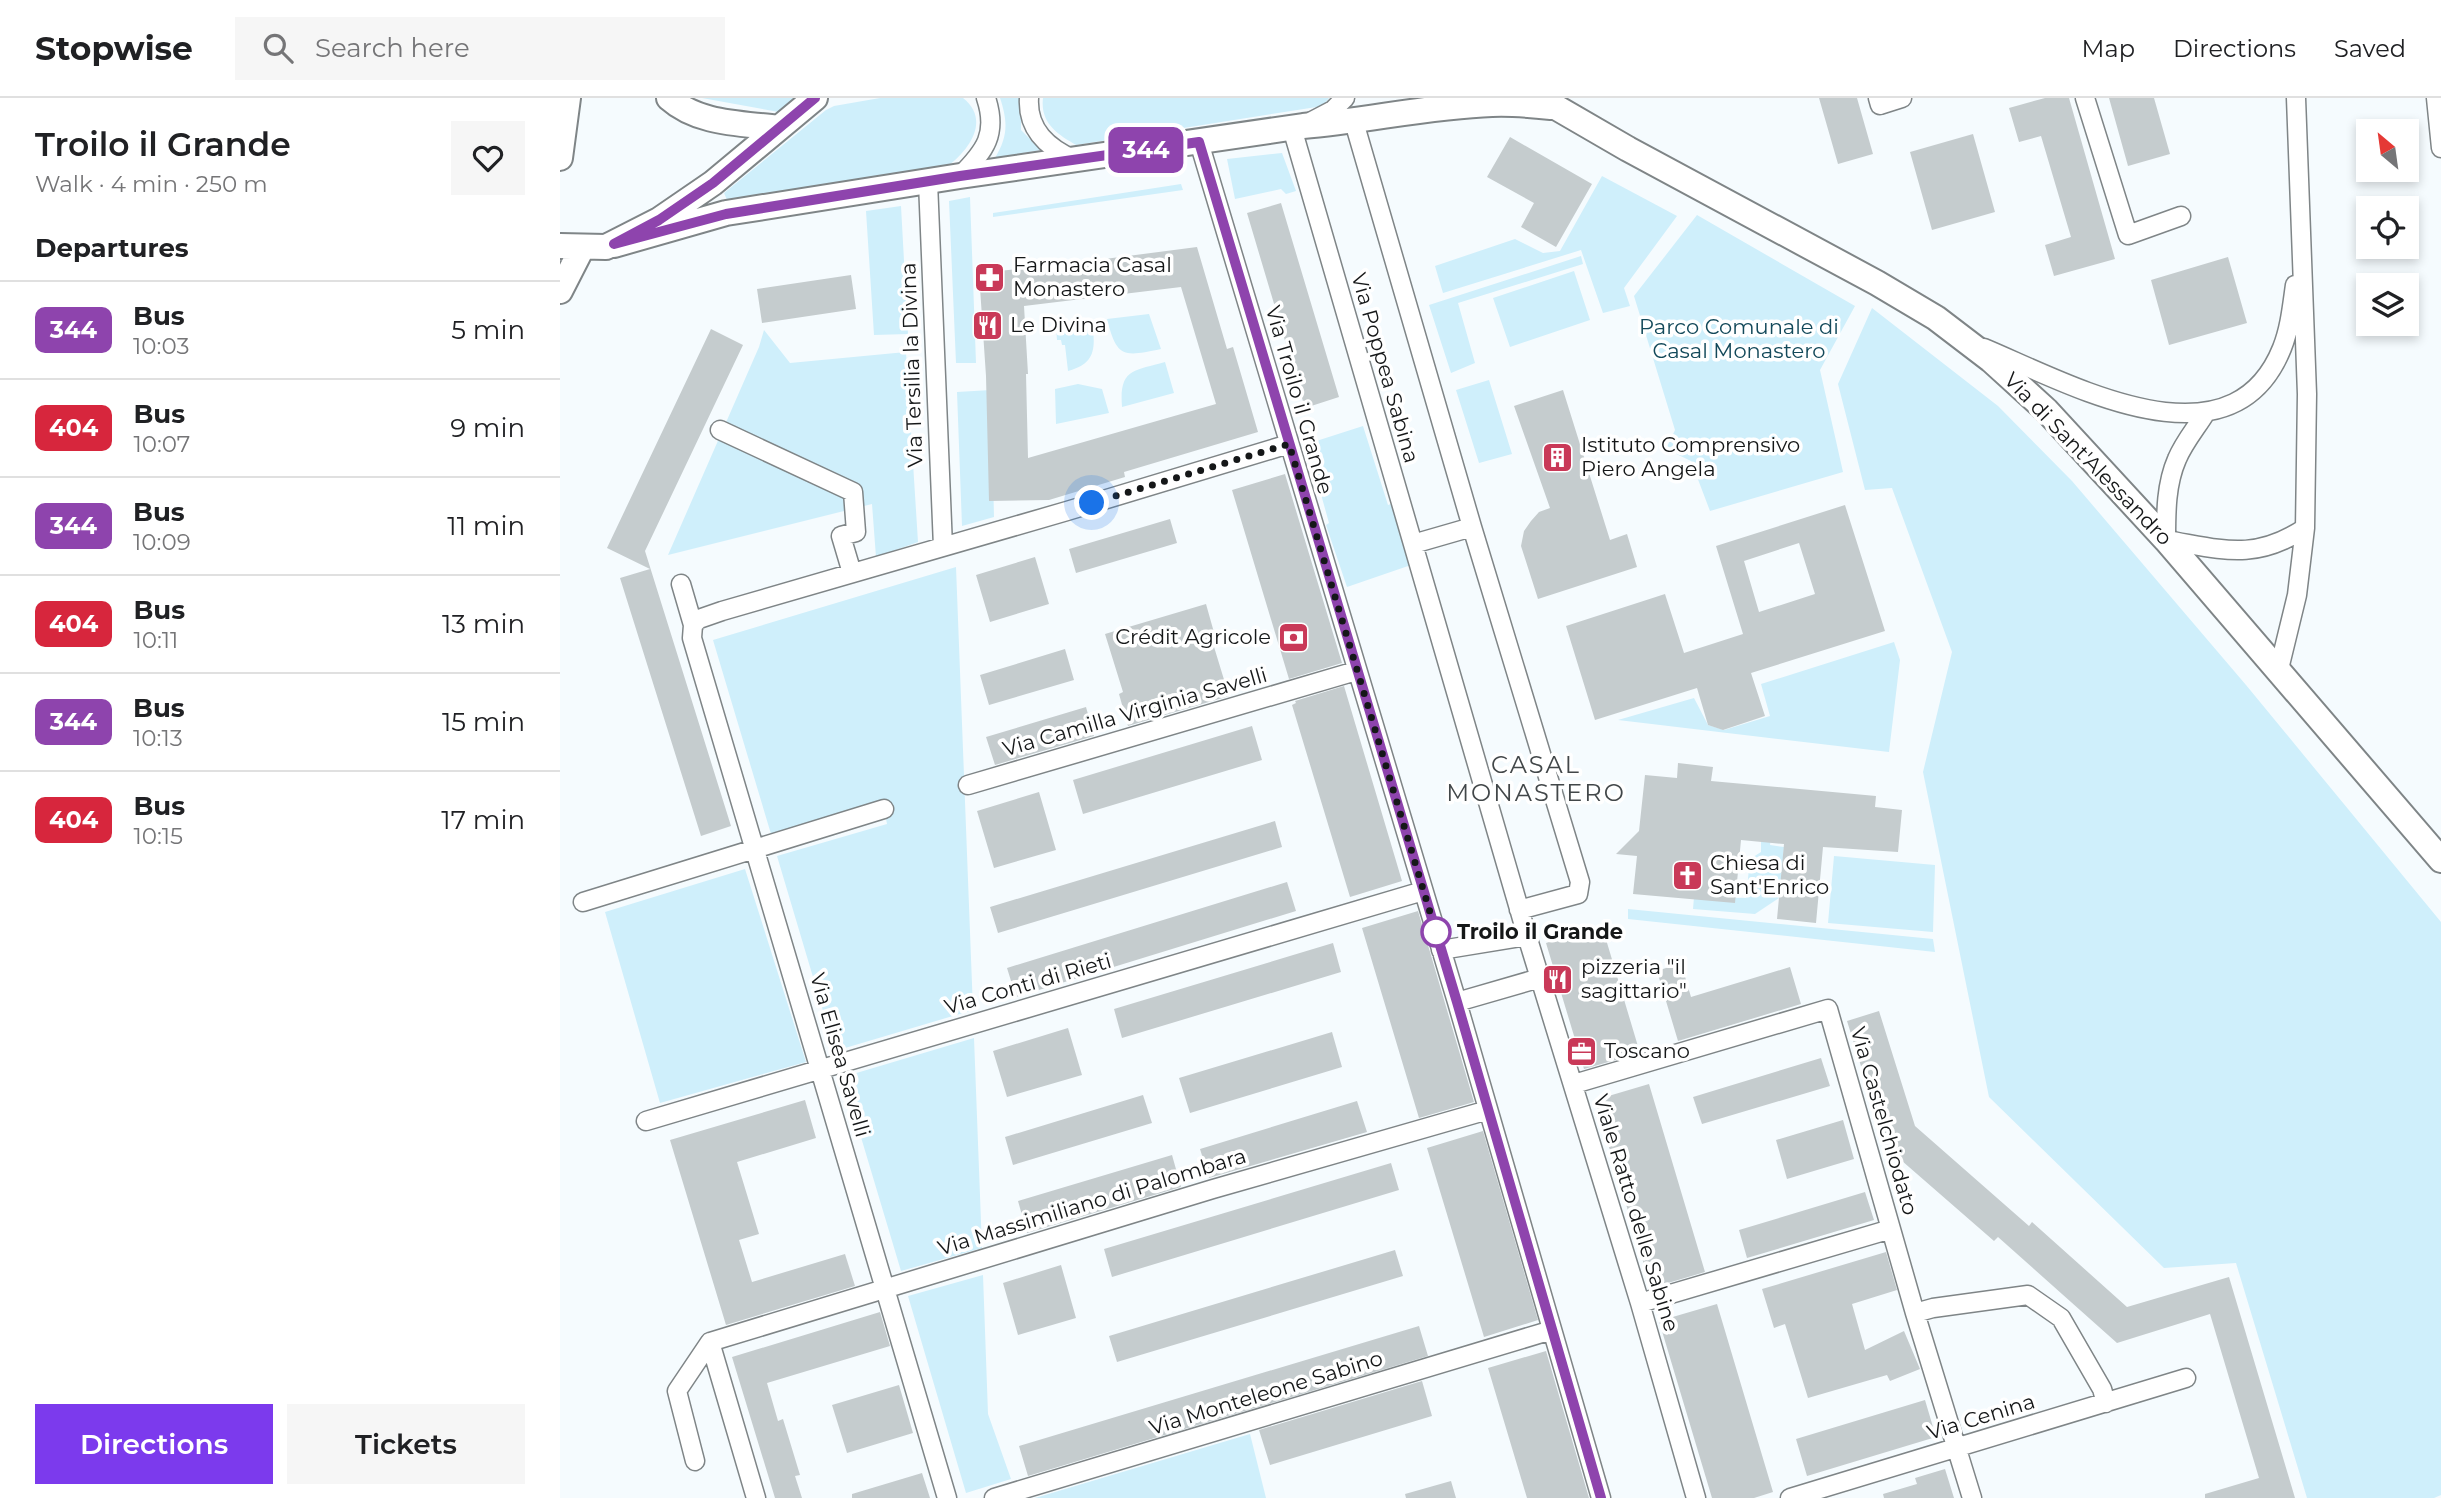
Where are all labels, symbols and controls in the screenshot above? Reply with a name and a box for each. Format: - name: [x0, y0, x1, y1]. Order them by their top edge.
- search box: [235, 17, 725, 80]
- text: Stopwise: [35, 28, 193, 68]
- icon: search: [259, 29, 297, 67]
- text: Search here: [315, 32, 470, 64]
- text: Map: [2082, 34, 2135, 63]
- text: Directions: [2173, 34, 2296, 63]
- text: Saved: [2334, 34, 2406, 63]
- north arrow: [2356, 119, 2418, 182]
- map controls: [2356, 119, 2419, 336]
- button: heart: [451, 121, 525, 195]
- text: Troilo il Grande: [35, 124, 291, 164]
- line badge: 344: [1106, 127, 1186, 173]
- text: 344: [1122, 135, 1170, 164]
- text: Walk · 4 min · 250 m: [35, 170, 268, 198]
- button: locate: [2356, 196, 2419, 259]
- text: Departures: [35, 232, 189, 264]
- place label: Farmacia Casal Monastero: [1013, 252, 1172, 301]
- pharmacy icon: Farmacia Casal Monastero: [973, 260, 1007, 294]
- street label: Via Tersilia la Divina: [895, 262, 928, 468]
- street label: Via Poppea Sabina: [1346, 270, 1425, 466]
- button: layers: [2356, 273, 2419, 336]
- text: Bus: [133, 300, 185, 332]
- street label: Via Troilo il Grande: [1261, 303, 1338, 497]
- restaurant icon: Le Divina: [970, 308, 1004, 342]
- place label: Le Divina: [1010, 312, 1107, 337]
- text: 5 min: [451, 314, 525, 346]
- park label: Parco Comunale di Casal Monastero: [1639, 314, 1839, 363]
- text: 344: [50, 315, 97, 344]
- text: 10:03: [133, 332, 189, 360]
- street label: Via di Sant'Alessandro: [1999, 367, 2177, 550]
- text: Bus: [133, 398, 185, 430]
- text: 9 min: [450, 412, 525, 444]
- text: 404: [49, 413, 98, 442]
- text: 10:07: [133, 430, 190, 458]
- place label: Istituto Comprensivo Piero Angela: [1581, 432, 1800, 481]
- building icon: Istituto Comprensivo Piero Angela: [1541, 440, 1575, 474]
- your location: [1074, 485, 1109, 520]
- text: Bus: [133, 496, 185, 528]
- text: 11 min: [447, 510, 525, 542]
- text: 344: [50, 511, 97, 540]
- text: 10:09: [133, 528, 191, 556]
- text: Bus: [133, 594, 185, 626]
- text: 13 min: [442, 608, 525, 640]
- text: 404: [49, 609, 98, 638]
- bank icon: Crédit Agricole: [1277, 620, 1311, 654]
- place label: Crédit Agricole: [1115, 624, 1271, 649]
- text: 10:11: [133, 626, 178, 654]
- street label: Via Camilla Virginia Savelli: [1000, 662, 1270, 761]
- text: Bus: [133, 692, 185, 724]
- text: 15 min: [442, 706, 525, 738]
- text: 344: [50, 707, 97, 736]
- text: 10:13: [133, 724, 183, 752]
- district label: CASAL MONASTERO: [1446, 750, 1626, 807]
- text: Bus: [133, 790, 185, 822]
- text: 17 min: [441, 804, 525, 836]
- text: 404: [49, 805, 98, 834]
- text: 10:15: [133, 822, 183, 850]
- place label: Chiesa di Sant'Enrico: [1710, 850, 1829, 899]
- church icon: Chiesa di Sant'Enrico: [1670, 858, 1704, 892]
- marker: Troilo il Grande: [1421, 917, 1451, 947]
- place label: Troilo il Grande: [1457, 919, 1623, 944]
- street label: Via Conti di Rieti: [942, 948, 1114, 1019]
- place label: pizzeria "il sagittario": [1581, 954, 1687, 1003]
- restaurant icon: pizzeria "il sagittario": [1541, 962, 1575, 996]
- street label: Via Elisea Savelli: [805, 970, 876, 1140]
- street label: Via Castelchiodato: [1846, 1024, 1923, 1218]
- office icon: Toscano: [1564, 1034, 1598, 1068]
- place label: Toscano: [1604, 1038, 1690, 1063]
- street label: Viale Ratto delle Sabine: [1588, 1091, 1685, 1335]
- street label: Via Massimiliano di Palombara: [935, 1143, 1249, 1260]
- street label: Via Monteleone Sabino: [1146, 1345, 1385, 1440]
- street label: Via Cenina: [1924, 1388, 2038, 1445]
- button: Directions: [35, 1404, 273, 1484]
- button: Tickets: [287, 1404, 525, 1484]

